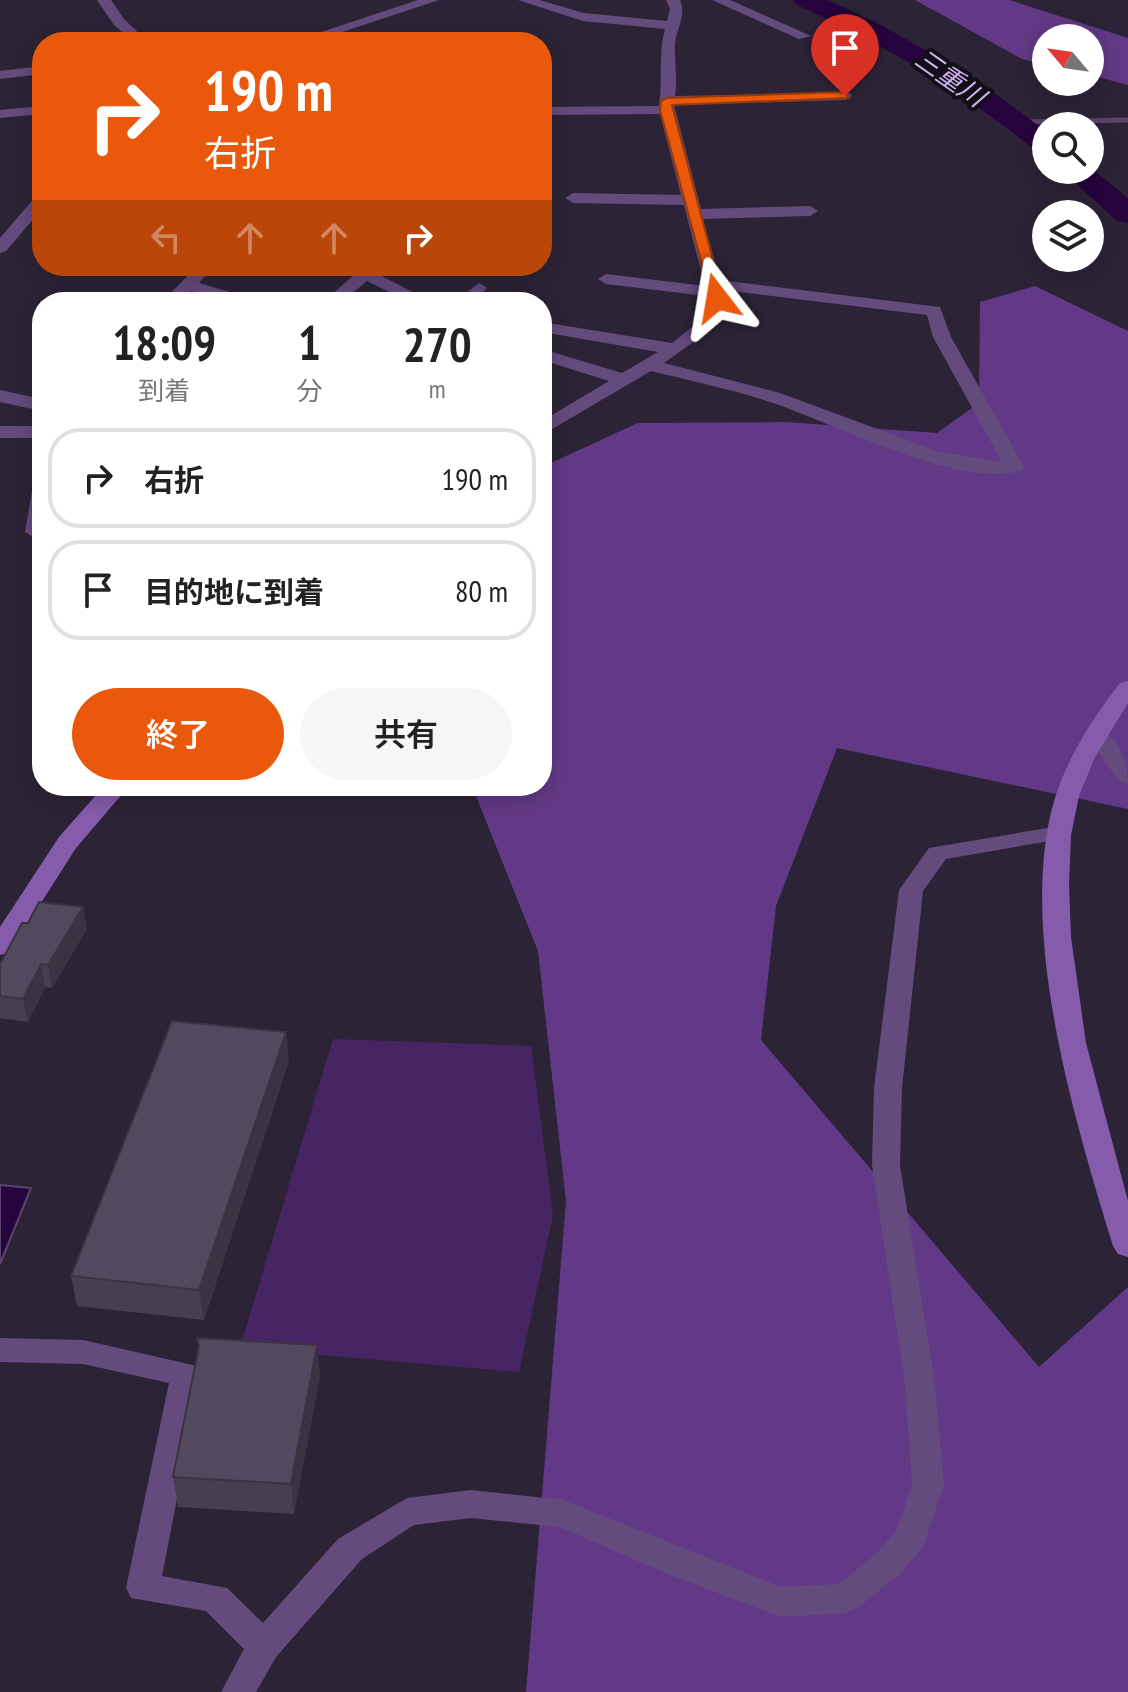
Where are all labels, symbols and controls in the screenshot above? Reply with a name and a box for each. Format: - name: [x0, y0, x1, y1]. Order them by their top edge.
- pin: [811, 14.0, 879, 96]
- north arrow: [1032, 24, 1104, 96]
- map controls: [1032, 24, 1104, 272]
- icon: arrive: [823, 26, 867, 70]
- water label: 三重川: [909, 42, 994, 115]
- text: 190 m: [204, 54, 333, 126]
- icon: right: [72, 64, 176, 168]
- button: search: [1032, 112, 1104, 184]
- text: 右折: [204, 129, 276, 176]
- button: layers: [1032, 200, 1104, 272]
- icon: left: [144, 216, 188, 260]
- icon: ahead: [228, 216, 272, 260]
- icon: ahead: [312, 216, 356, 260]
- icon: right: [396, 216, 440, 260]
- position arrow: [675, 256, 759, 340]
- text: 18:09: [112, 311, 216, 373]
- text: 1: [298, 311, 321, 373]
- text: 270: [403, 313, 472, 375]
- text: m: [429, 372, 446, 405]
- text: 到着: [138, 374, 190, 407]
- text: 分: [296, 374, 323, 407]
- icon: right: [76, 456, 120, 500]
- text: 190 m: [442, 459, 508, 498]
- text: 右折: [144, 460, 204, 499]
- icon: arrive: [76, 568, 120, 612]
- text: 80 m: [455, 571, 508, 610]
- text: 目的地に到着: [144, 572, 324, 611]
- button: 終了: [72, 688, 284, 780]
- button: 共有: [300, 688, 512, 780]

